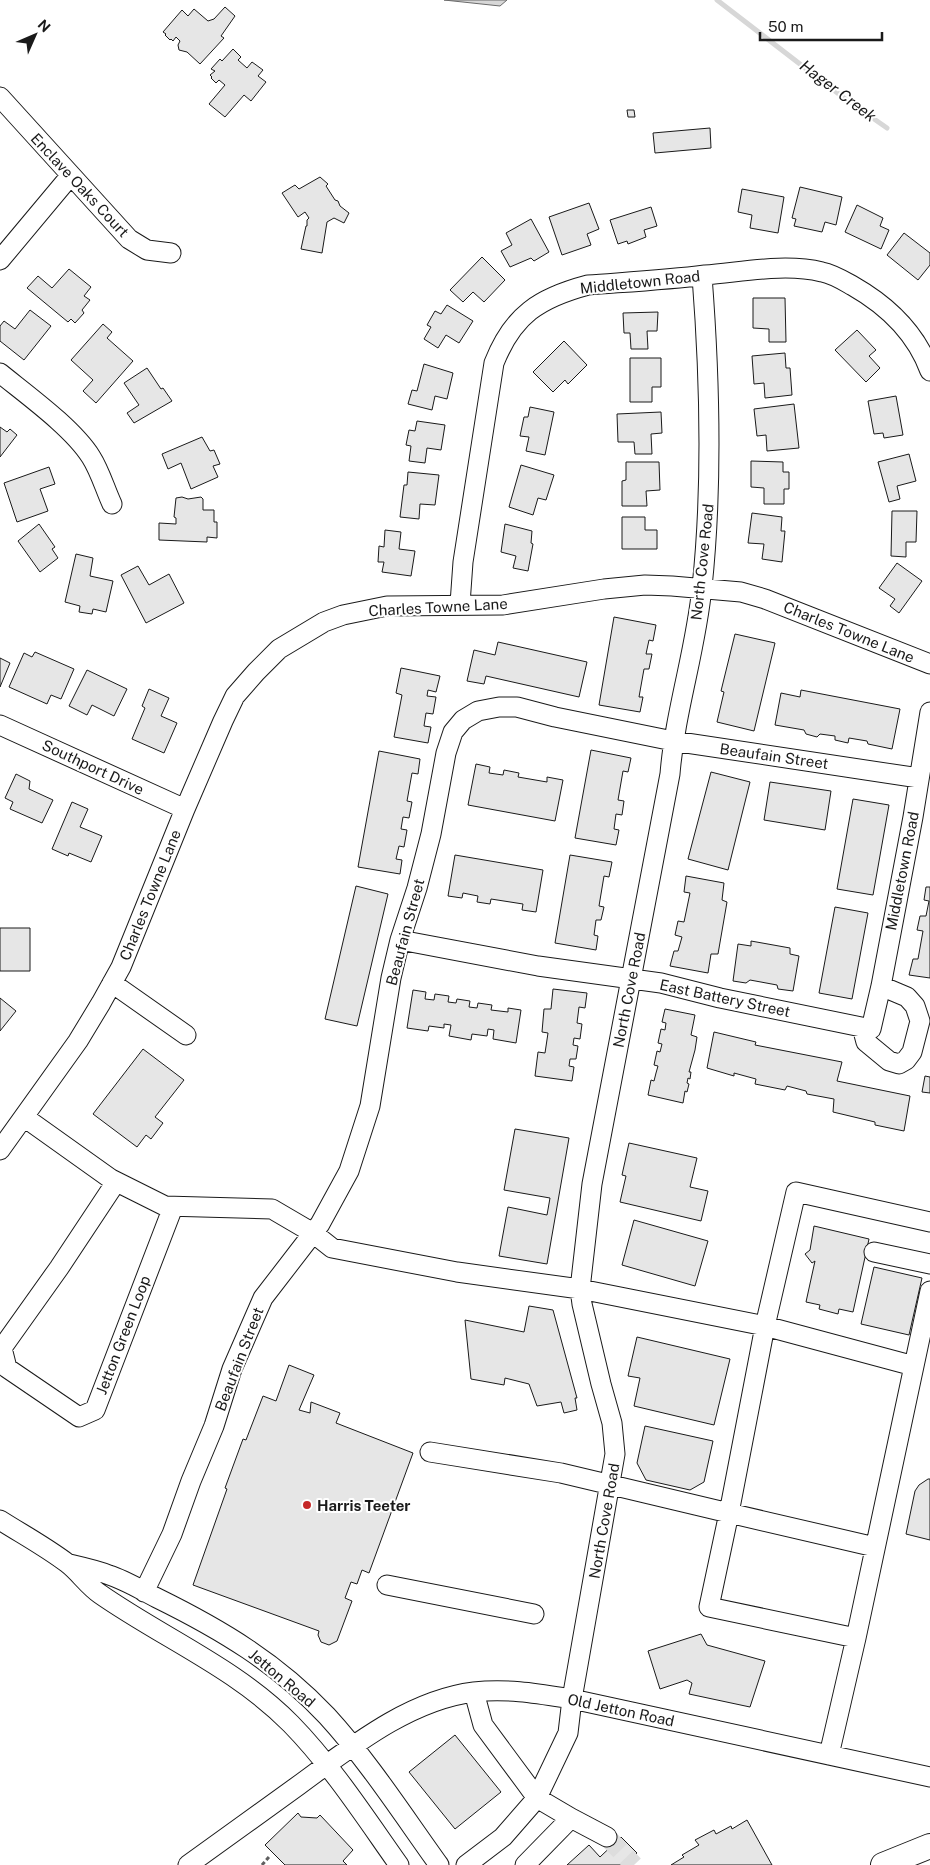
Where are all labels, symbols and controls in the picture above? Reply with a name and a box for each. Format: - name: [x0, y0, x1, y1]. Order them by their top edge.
- north arrow: [10, 10, 60, 60]
- scale bar: [760, 10, 882, 42]
- text: N: [35, 16, 54, 35]
- text: 50 m: [768, 18, 803, 35]
- water label: Hager Creek: [796, 56, 880, 126]
- street label: Enclave Oaks Court: [28, 130, 133, 240]
- street label: Middletown Road: [579, 267, 701, 297]
- street label: North Cove Road: [687, 503, 717, 621]
- street label: Charles Towne Lane: [368, 595, 508, 619]
- street label: Charles Towne Lane: [781, 598, 917, 666]
- street label: Southport Drive: [39, 736, 147, 798]
- street label: Beaufain Street: [718, 740, 830, 772]
- street label: Middletown Road: [882, 810, 922, 932]
- street label: Charles Towne Lane: [116, 827, 184, 963]
- street label: Beaufain Street: [383, 877, 427, 987]
- street label: North Cove Road: [609, 931, 649, 1049]
- street label: East Battery Street: [658, 976, 792, 1020]
- street label: Jetton Green Loop: [93, 1273, 153, 1397]
- street label: Beaufain Street: [211, 1305, 267, 1413]
- street label: North Cove Road: [585, 1462, 623, 1580]
- place label: Harris Teeter: [317, 1497, 411, 1514]
- marker: Harris Teeter: [301, 1499, 313, 1511]
- street label: Jetton Road: [246, 1645, 318, 1711]
- street label: Old Jetton Road: [566, 1690, 676, 1730]

